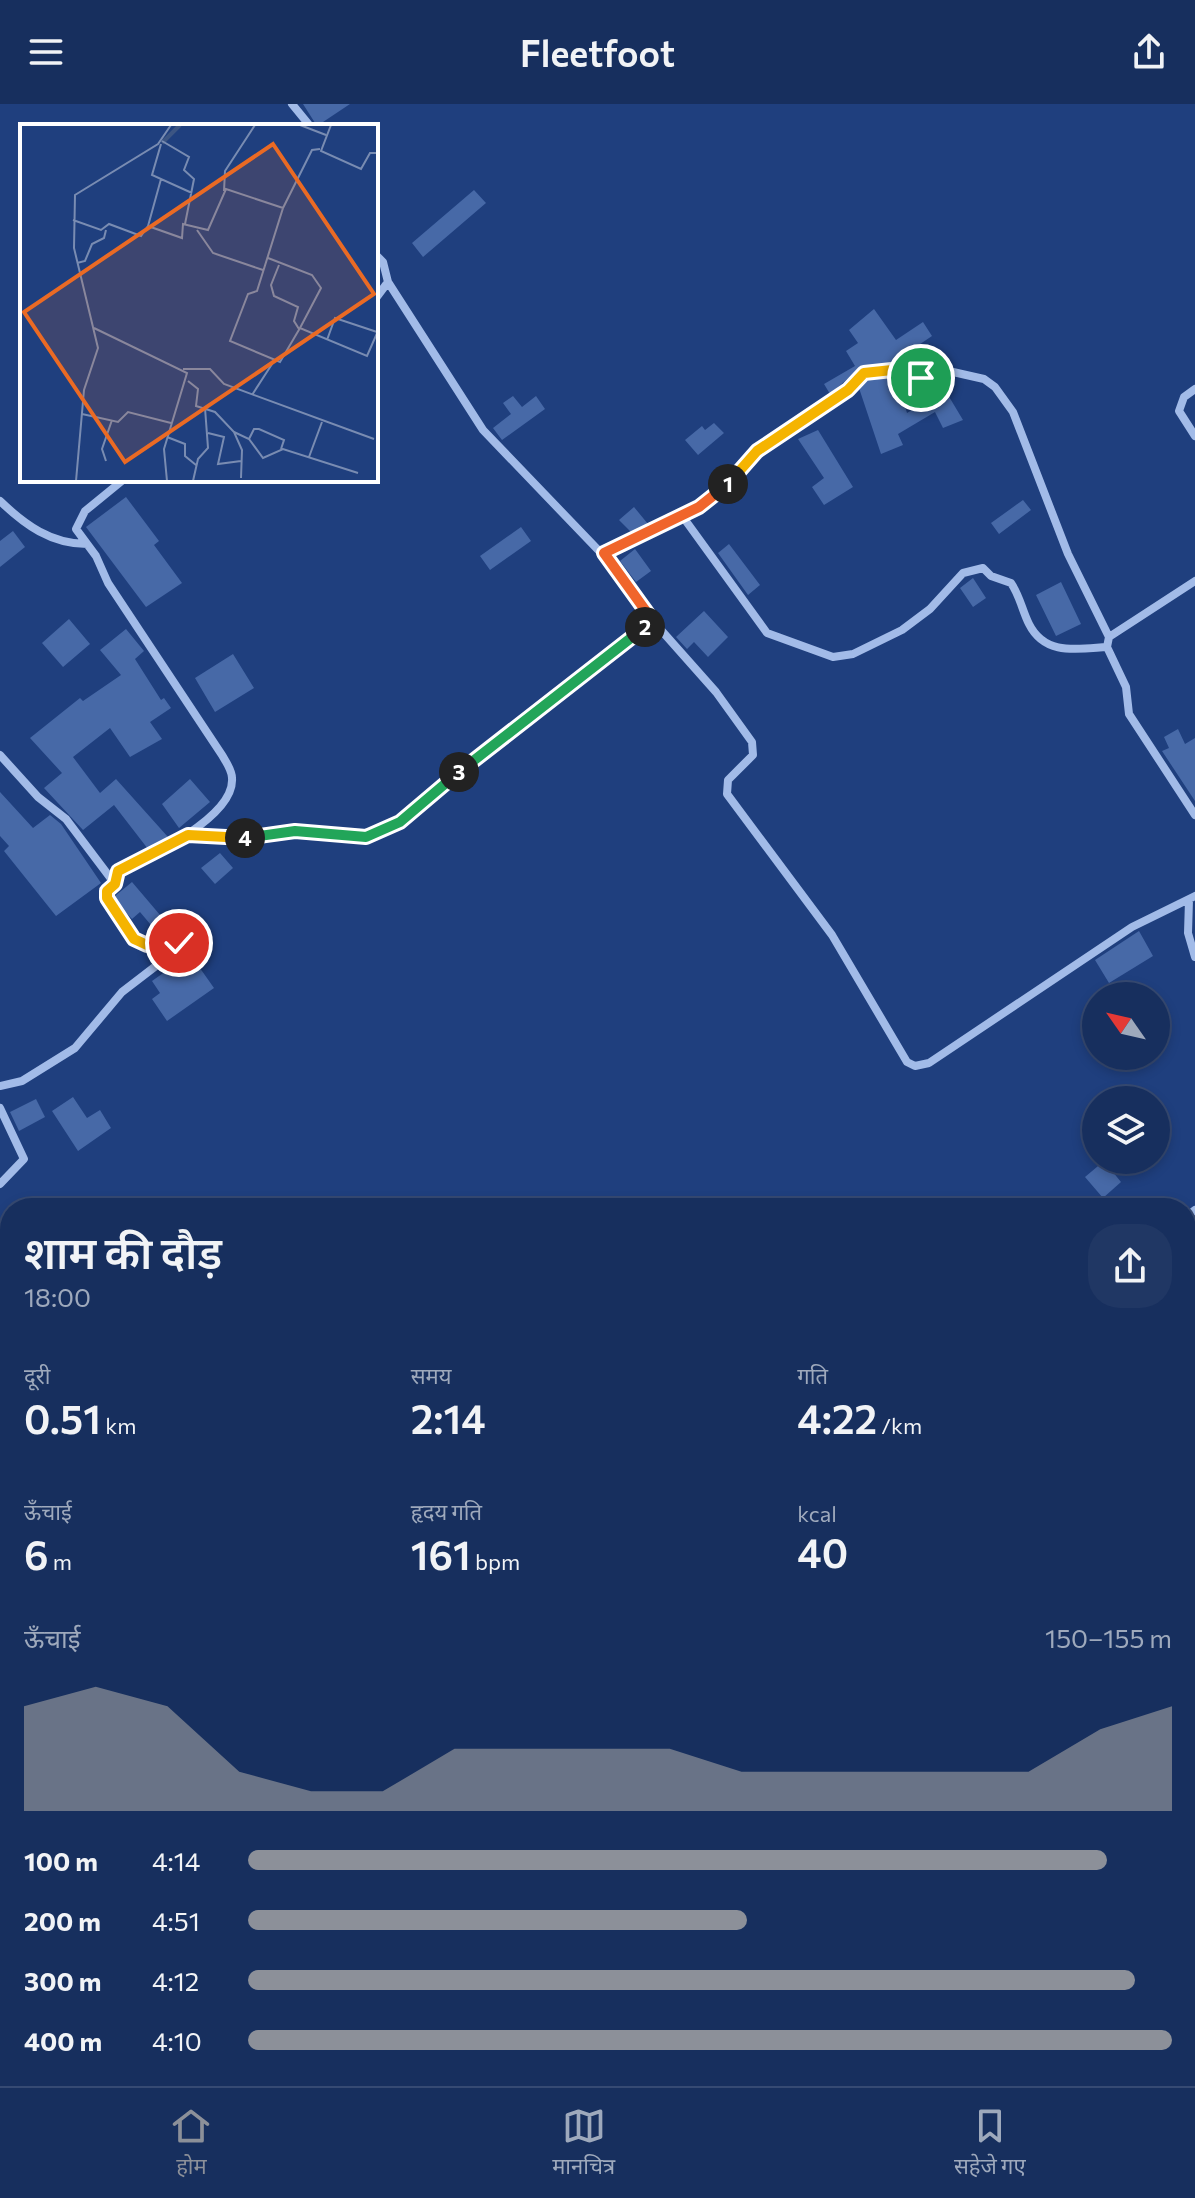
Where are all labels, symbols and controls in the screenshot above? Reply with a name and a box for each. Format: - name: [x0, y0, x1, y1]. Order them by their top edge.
- icon: menu: [24, 30, 68, 74]
- text: Fleetfoot: [520, 30, 675, 74]
- icon: share: [1127, 30, 1171, 74]
- inset map: [20, 124, 378, 482]
- pin: [887, 344, 955, 412]
- icon: arrive: [899, 356, 943, 400]
- pin: 1: [708, 464, 748, 504]
- text: 1: [723, 470, 733, 497]
- pin: 2: [625, 607, 665, 647]
- text: 2: [639, 613, 651, 640]
- pin: 3: [439, 752, 479, 792]
- text: 3: [453, 758, 465, 785]
- pin: 4: [225, 818, 265, 858]
- text: 4: [238, 824, 252, 851]
- pin: [145, 909, 213, 977]
- icon: check: [157, 921, 201, 965]
- north arrow: [1082, 982, 1170, 1070]
- map controls: [1082, 982, 1170, 1174]
- button: layers: [1082, 1086, 1170, 1174]
- text: शाम की दौड़: [24, 1224, 222, 1278]
- button: share: [1088, 1224, 1172, 1308]
- text: 18:00: [24, 1281, 91, 1312]
- text: दूरी: [24, 1362, 50, 1389]
- text: समय: [411, 1362, 451, 1389]
- text: गति: [797, 1362, 828, 1389]
- text: 0.51: [24, 1393, 101, 1442]
- text: 2:14: [411, 1393, 486, 1442]
- text: 4:22: [797, 1393, 877, 1442]
- text: km: [101, 1412, 136, 1439]
- text: /km: [877, 1412, 922, 1439]
- text: ऊँचाई: [24, 1498, 72, 1525]
- text: हृदय गति: [411, 1498, 482, 1525]
- text: kcal: [797, 1500, 837, 1527]
- text: 40: [797, 1527, 848, 1576]
- text: 6: [24, 1529, 49, 1578]
- text: 161: [411, 1529, 471, 1578]
- text: m: [49, 1548, 72, 1575]
- text: bpm: [471, 1548, 520, 1575]
- text: ऊँचाई: [24, 1622, 80, 1653]
- text: 150–155 m: [1045, 1622, 1172, 1653]
- text: 100 m: [24, 1845, 98, 1876]
- text: 4:14: [152, 1845, 200, 1876]
- text: 200 m: [24, 1905, 101, 1936]
- text: 4:51: [152, 1905, 200, 1936]
- text: 300 m: [24, 1965, 101, 1996]
- text: 4:12: [152, 1965, 199, 1996]
- text: 400 m: [24, 2025, 102, 2056]
- text: 4:10: [152, 2025, 202, 2056]
- tab: होम: [169, 2104, 213, 2183]
- tab: मानचित्र: [552, 2104, 615, 2183]
- tab: सहेजे गए: [954, 2104, 1026, 2183]

